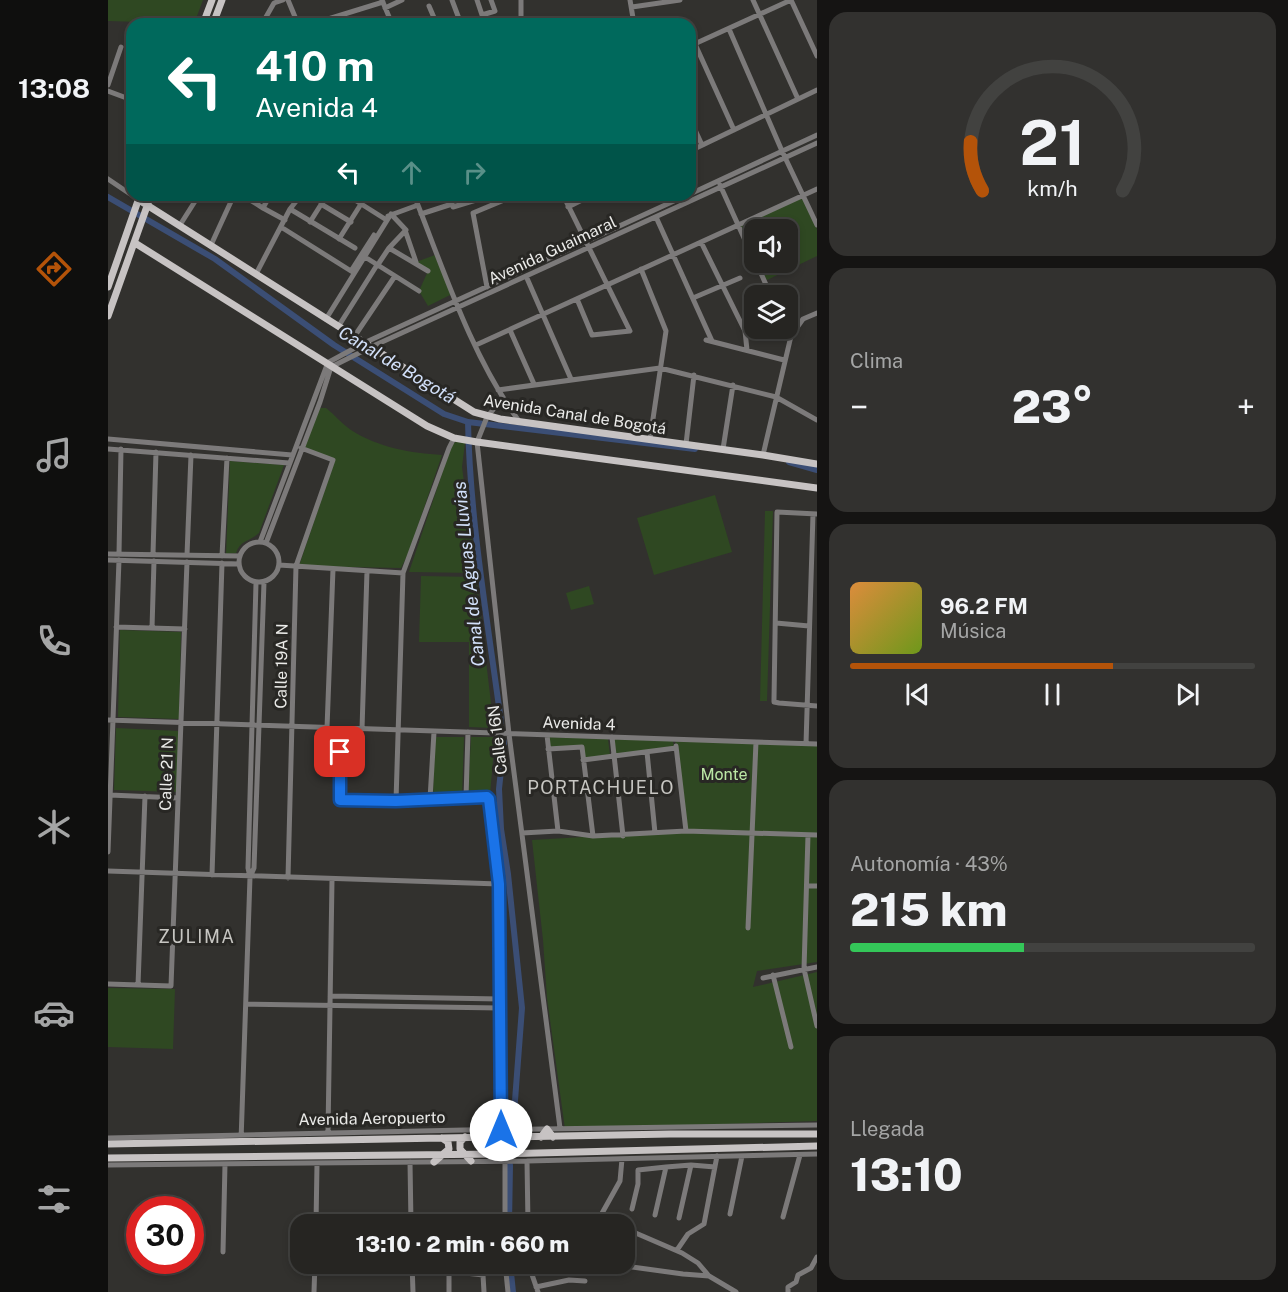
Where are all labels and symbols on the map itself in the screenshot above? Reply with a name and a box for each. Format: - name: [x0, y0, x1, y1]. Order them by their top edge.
- street label: Avenida Guaimaral: [485, 212, 619, 288]
- water label: Canal de Bogotá: [335, 321, 460, 408]
- street label: Avenida Canal de Bogotá: [482, 391, 668, 438]
- water label: Canal de Aguas Lluvias: [448, 480, 489, 668]
- street label: Calle 19A N: [271, 623, 292, 709]
- street label: Calle 16N: [484, 704, 511, 776]
- street label: Avenida 4: [542, 713, 616, 734]
- pin: [314, 726, 365, 777]
- street label: Calle 21 N: [156, 737, 177, 811]
- park label: Monte: [700, 765, 748, 784]
- district label: PORTACHUELO: [527, 777, 675, 798]
- district label: ZULIMA: [158, 926, 236, 947]
- position arrow: [469, 1098, 533, 1162]
- street label: Avenida Aeropuerto: [298, 1108, 446, 1129]
- speed limit sign: 30: [126, 1196, 204, 1274]

